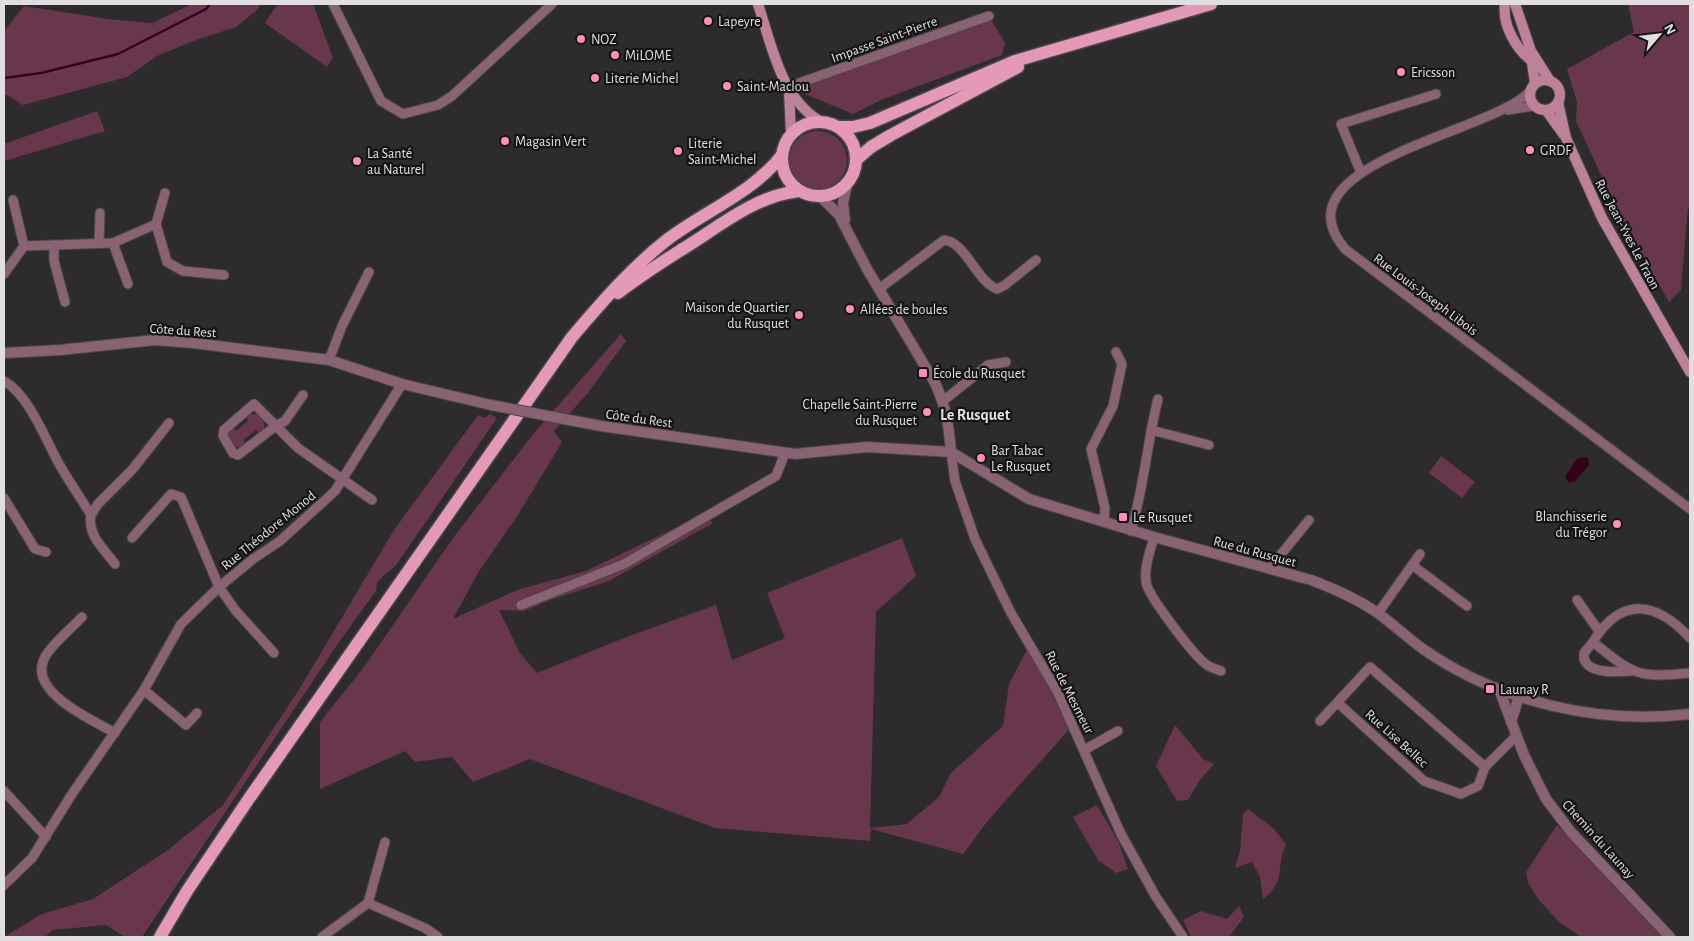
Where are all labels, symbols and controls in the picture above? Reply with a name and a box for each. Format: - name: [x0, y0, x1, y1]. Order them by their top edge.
- north arrow: [1634, 10, 1684, 60]
- street label: Impasse Saint-Pierre: [829, 14, 939, 66]
- marker: Lapeyre: [702, 15, 714, 27]
- place label: Lapeyre: [718, 15, 761, 29]
- text: N: [1661, 22, 1678, 37]
- marker: NOZ: [575, 33, 587, 45]
- place label: NOZ: [591, 33, 617, 47]
- marker: MiLOME: [609, 49, 621, 61]
- place label: MiLOME: [625, 49, 672, 63]
- marker: Ericsson: [1395, 66, 1407, 78]
- place label: Ericsson: [1411, 66, 1455, 80]
- marker: Literie Michel: [589, 72, 601, 84]
- place label: Literie Michel: [605, 72, 679, 86]
- marker: Saint-Maclou: [721, 80, 733, 92]
- place label: Saint-Maclou: [737, 80, 809, 94]
- marker: Magasin Vert: [499, 135, 511, 147]
- place label: Magasin Vert: [515, 135, 587, 149]
- place label: Literie Saint-Michel: [688, 137, 757, 167]
- marker: GRDF: [1524, 144, 1536, 156]
- place label: GRDF: [1540, 144, 1572, 158]
- marker: Literie Saint-Michel: [672, 145, 684, 157]
- place label: La Santé au Naturel: [367, 147, 425, 177]
- marker: La Santé au Naturel: [351, 155, 363, 167]
- street label: Rue Jean-Yves Le Traon: [1592, 177, 1662, 292]
- street label: Rue Louis-Joseph Libois: [1371, 251, 1480, 338]
- place label: Maison de Quartier du Rusquet: [685, 301, 790, 331]
- marker: Allées de boules: [844, 303, 856, 315]
- place label: Allées de boules: [860, 303, 948, 317]
- marker: Maison de Quartier du Rusquet: [793, 309, 805, 321]
- street label: Côte du Rest: [149, 322, 217, 340]
- place label: École du Rusquet: [933, 364, 1026, 381]
- marker: École du Rusquet: [917, 367, 929, 379]
- place label: Chapelle Saint-Pierre du Rusquet: [803, 398, 918, 428]
- marker: Chapelle Saint-Pierre du Rusquet: [921, 406, 933, 418]
- street label: Côte du Rest: [605, 407, 674, 431]
- district label: Le Rusquet: [940, 407, 1011, 423]
- place label: Bar Tabac Le Rusquet: [991, 444, 1051, 474]
- marker: Bar Tabac Le Rusquet: [975, 452, 987, 464]
- street label: Rue Théodore Monod: [219, 489, 318, 573]
- place label: Blanchisserie du Trégor: [1535, 510, 1607, 540]
- marker: Le Rusquet: [1117, 511, 1129, 523]
- place label: Le Rusquet: [1133, 511, 1193, 525]
- marker: Blanchisserie du Trégor: [1611, 518, 1623, 530]
- street label: Rue du Rusquet: [1212, 534, 1298, 570]
- street label: Rue de Mesmeur: [1042, 649, 1096, 737]
- marker: Launay R: [1484, 683, 1496, 695]
- place label: Launay R: [1500, 683, 1549, 697]
- street label: Rue Lise Bellec: [1362, 707, 1431, 771]
- street label: Chemin du Launay: [1559, 798, 1637, 882]

